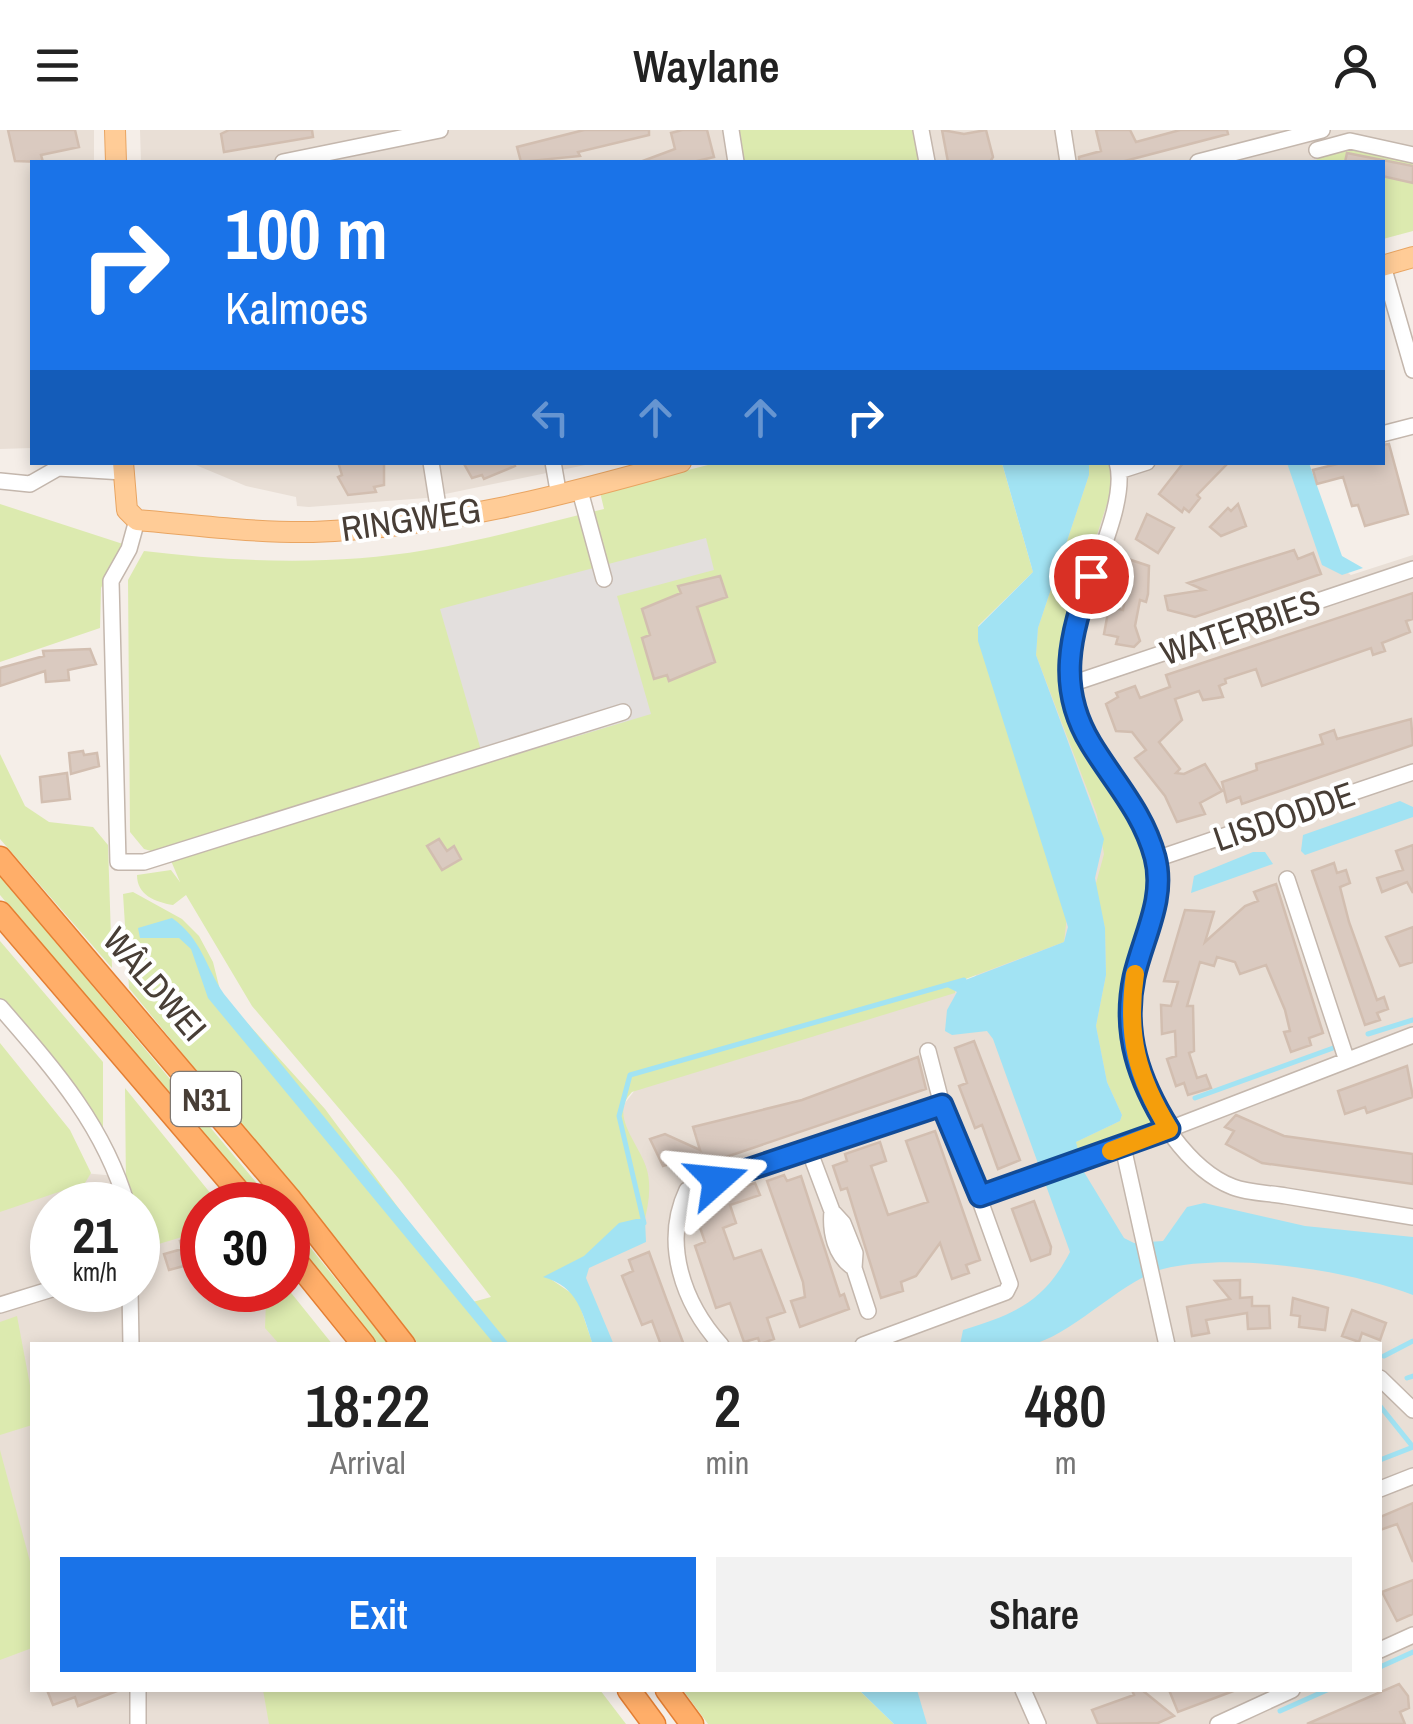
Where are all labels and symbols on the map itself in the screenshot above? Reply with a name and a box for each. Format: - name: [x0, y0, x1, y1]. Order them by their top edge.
- street label: RINGWEG: [338, 486, 484, 552]
- pin: [1049, 534, 1134, 619]
- street label: WATERBIES: [1154, 578, 1326, 676]
- street label: LISDODDE: [1207, 770, 1361, 862]
- street label: WÂLDWEI: [93, 917, 217, 1051]
- road number: N31: [171, 1072, 241, 1126]
- position arrow: [665, 1128, 769, 1232]
- speed limit sign: 30: [180, 1182, 310, 1312]

